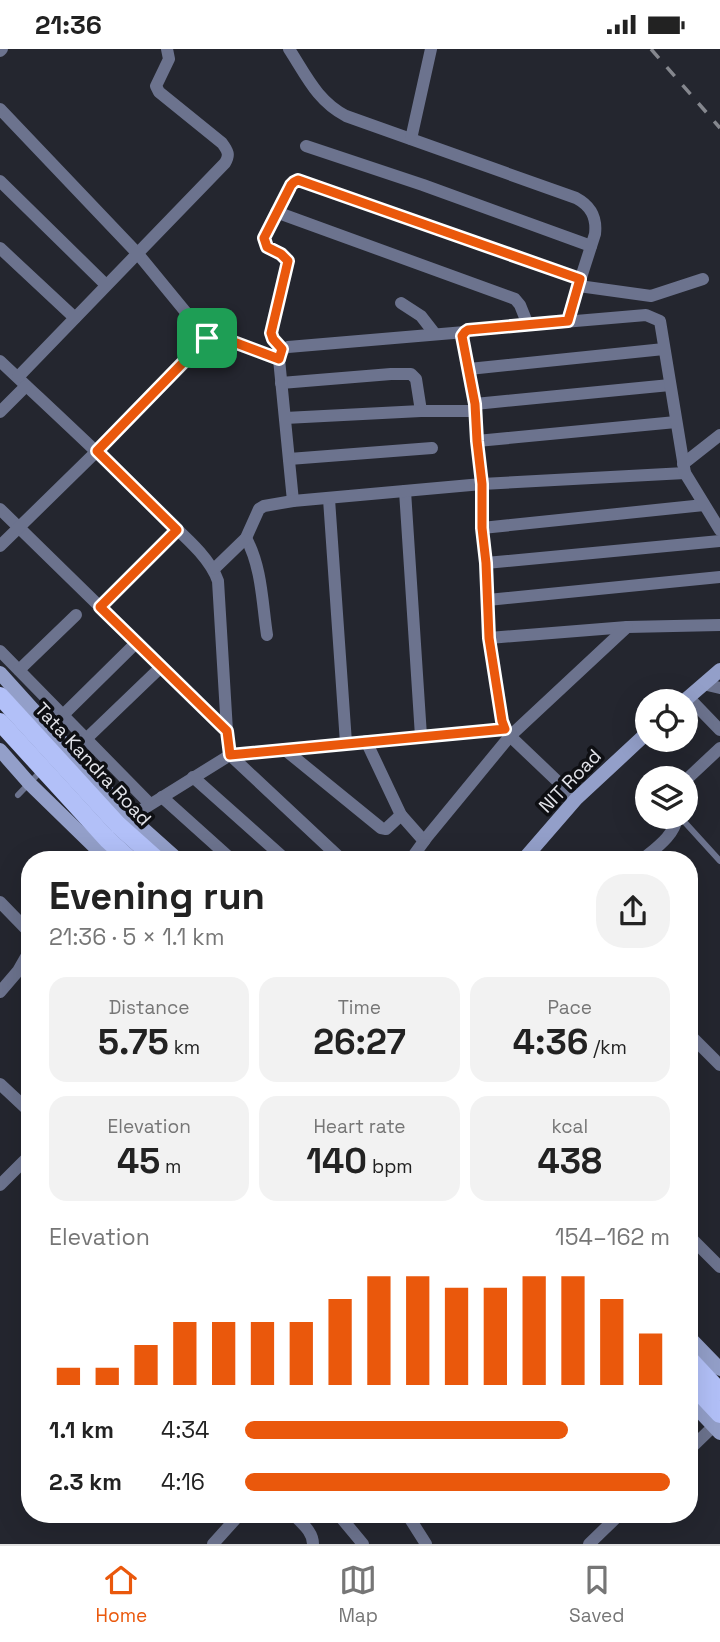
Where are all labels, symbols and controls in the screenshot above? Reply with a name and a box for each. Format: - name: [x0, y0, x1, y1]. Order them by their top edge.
- text: 21:36: [35, 8, 102, 42]
- pin: [177, 308, 237, 368]
- icon: arrive: [188, 319, 226, 357]
- map controls: [635, 689, 698, 829]
- button: locate: [635, 689, 698, 752]
- street label: Tata Kandra Road: [29, 697, 157, 831]
- street label: NIT Road: [533, 744, 607, 818]
- button: layers: [635, 766, 698, 829]
- text: Evening run: [49, 872, 265, 920]
- button: share: [596, 874, 670, 948]
- text: 21:36 · 5 × 1.1 km: [49, 922, 224, 952]
- text: Distance: [109, 995, 190, 1020]
- text: Time: [338, 995, 381, 1020]
- text: Pace: [548, 995, 592, 1020]
- text: 5.75: [98, 1020, 169, 1064]
- text: 26:27: [313, 1020, 406, 1064]
- text: 4:36: [513, 1020, 588, 1064]
- text: km: [169, 1035, 200, 1060]
- text: /km: [588, 1035, 627, 1060]
- text: Elevation: [108, 1114, 191, 1139]
- text: Heart rate: [313, 1114, 406, 1139]
- text: kcal: [551, 1114, 588, 1139]
- text: 45: [117, 1139, 160, 1183]
- text: 140: [306, 1139, 367, 1183]
- text: 438: [538, 1139, 602, 1183]
- text: m: [160, 1154, 181, 1179]
- text: bpm: [367, 1154, 413, 1179]
- text: Elevation: [49, 1222, 150, 1252]
- text: 154–162 m: [555, 1222, 670, 1252]
- text: 1.1 km: [49, 1415, 114, 1445]
- text: 4:34: [161, 1415, 209, 1445]
- text: 2.3 km: [49, 1467, 122, 1497]
- text: 4:16: [161, 1467, 205, 1497]
- tab: Home: [96, 1561, 147, 1628]
- tab: Map: [338, 1561, 378, 1628]
- tab: Saved: [569, 1561, 624, 1628]

